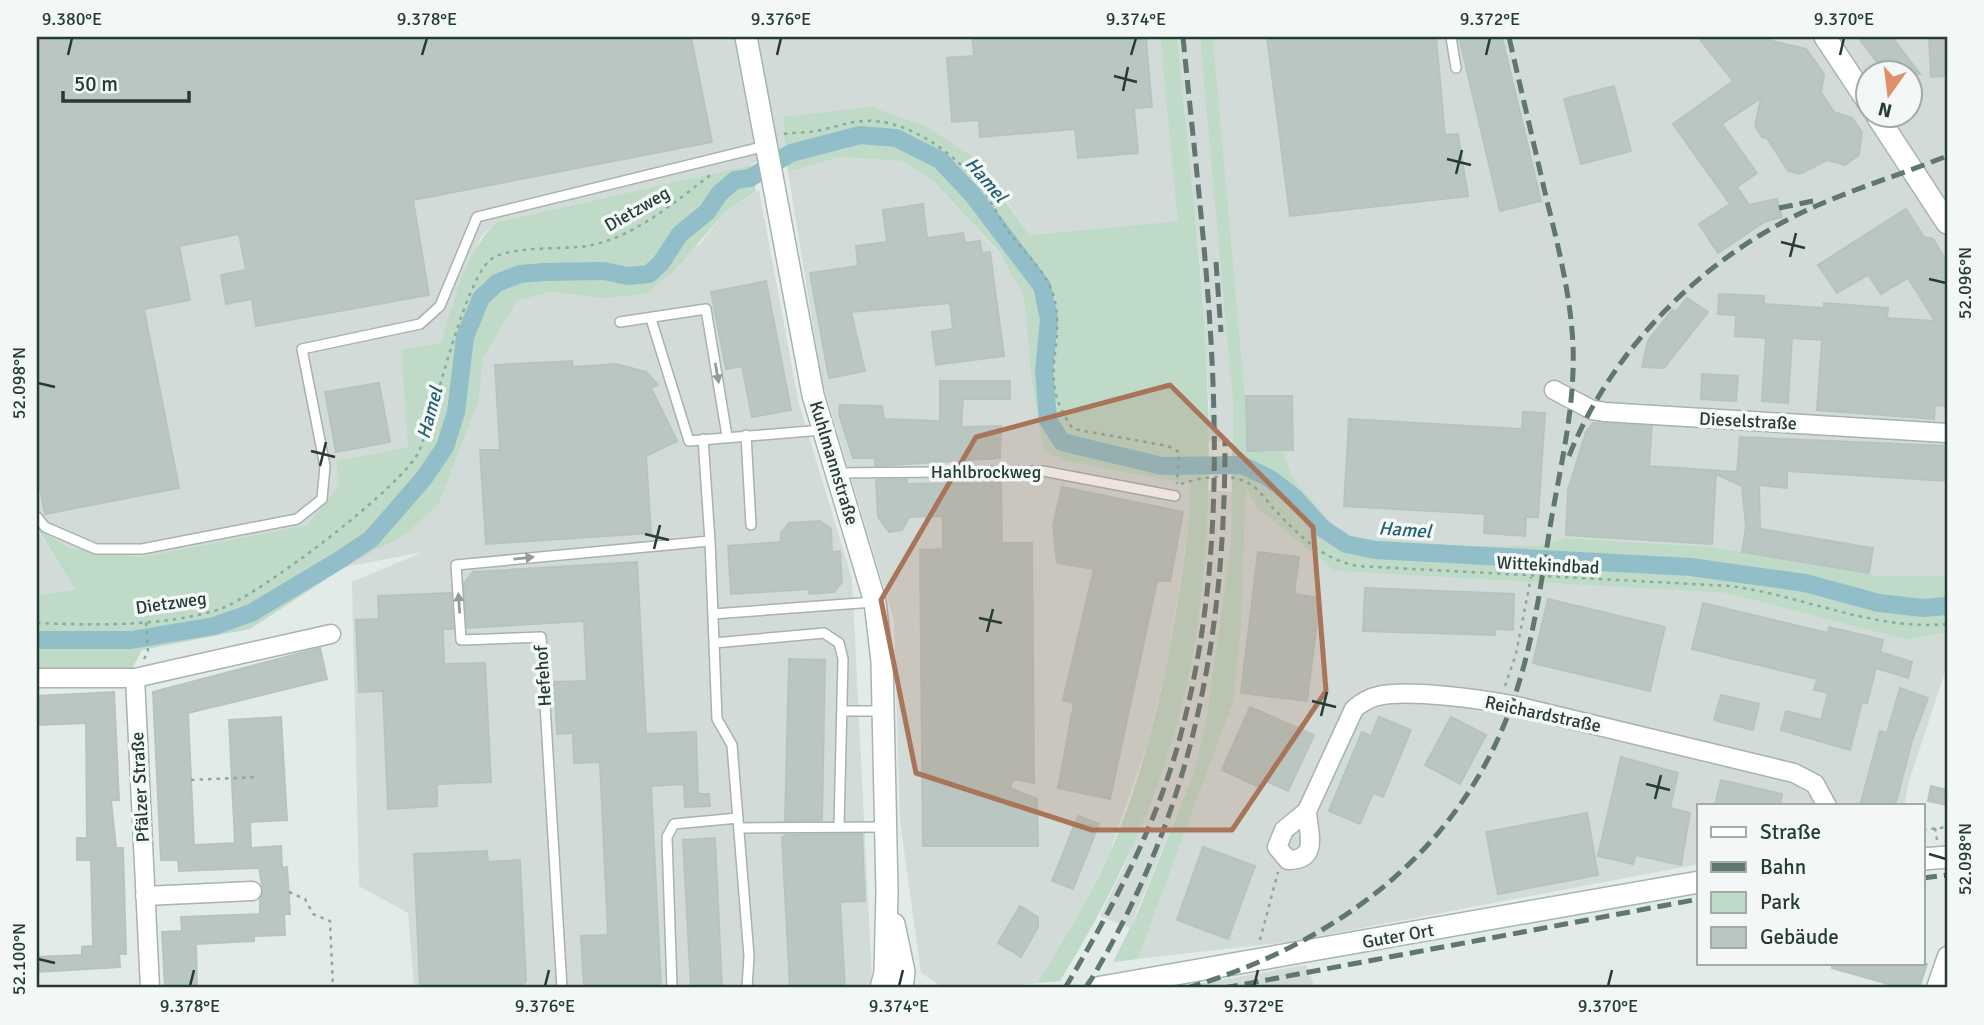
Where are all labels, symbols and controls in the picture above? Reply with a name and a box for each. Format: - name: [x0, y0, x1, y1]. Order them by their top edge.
- text: 9.380°E: [42, 8, 102, 30]
- text: 9.378°E: [397, 8, 457, 30]
- text: 9.376°E: [751, 8, 811, 30]
- text: 9.374°E: [1106, 8, 1166, 30]
- text: 9.372°E: [1460, 8, 1520, 30]
- text: 9.370°E: [1814, 8, 1874, 30]
- scale bar: [63, 60, 189, 104]
- north arrow: [1854, 60, 1924, 130]
- text: 50 m: [74, 71, 118, 97]
- text: N: [1876, 96, 1894, 123]
- water label: Hamel: [960, 152, 1013, 209]
- street label: Dietzweg: [601, 182, 673, 236]
- text: 52.096°N: [1954, 247, 1976, 319]
- text: 52.098°N: [8, 347, 30, 419]
- one-way arrow: [712, 362, 723, 384]
- water label: Hamel: [412, 383, 449, 442]
- street label: Kuhlmannstraße: [805, 398, 863, 528]
- street label: Dieselstraße: [1699, 407, 1797, 435]
- street label: Hahlbrockweg: [931, 461, 1041, 483]
- water label: Hamel: [1378, 516, 1434, 544]
- street label: Wittekindbad: [1496, 551, 1600, 579]
- one-way arrow: [513, 552, 535, 563]
- street label: Dietzweg: [134, 587, 208, 619]
- one-way arrow: [453, 591, 464, 613]
- street label: Hefehof: [530, 644, 556, 707]
- street label: Reichardstraße: [1483, 691, 1603, 737]
- street label: Pfälzer Straße: [126, 731, 154, 843]
- legend: [1697, 804, 1924, 965]
- text: Straße: [1760, 819, 1821, 845]
- text: 52.098°N: [1954, 823, 1976, 895]
- text: Bahn: [1760, 854, 1806, 880]
- text: Park: [1760, 889, 1801, 915]
- street label: Guter Ort: [1360, 919, 1436, 953]
- text: 52.100°N: [8, 923, 30, 995]
- text: Gebäude: [1760, 924, 1839, 950]
- text: 9.378°E: [160, 995, 220, 1017]
- text: 9.376°E: [515, 995, 575, 1017]
- text: 9.374°E: [869, 995, 929, 1017]
- text: 9.372°E: [1224, 995, 1284, 1017]
- text: 9.370°E: [1578, 995, 1638, 1017]

